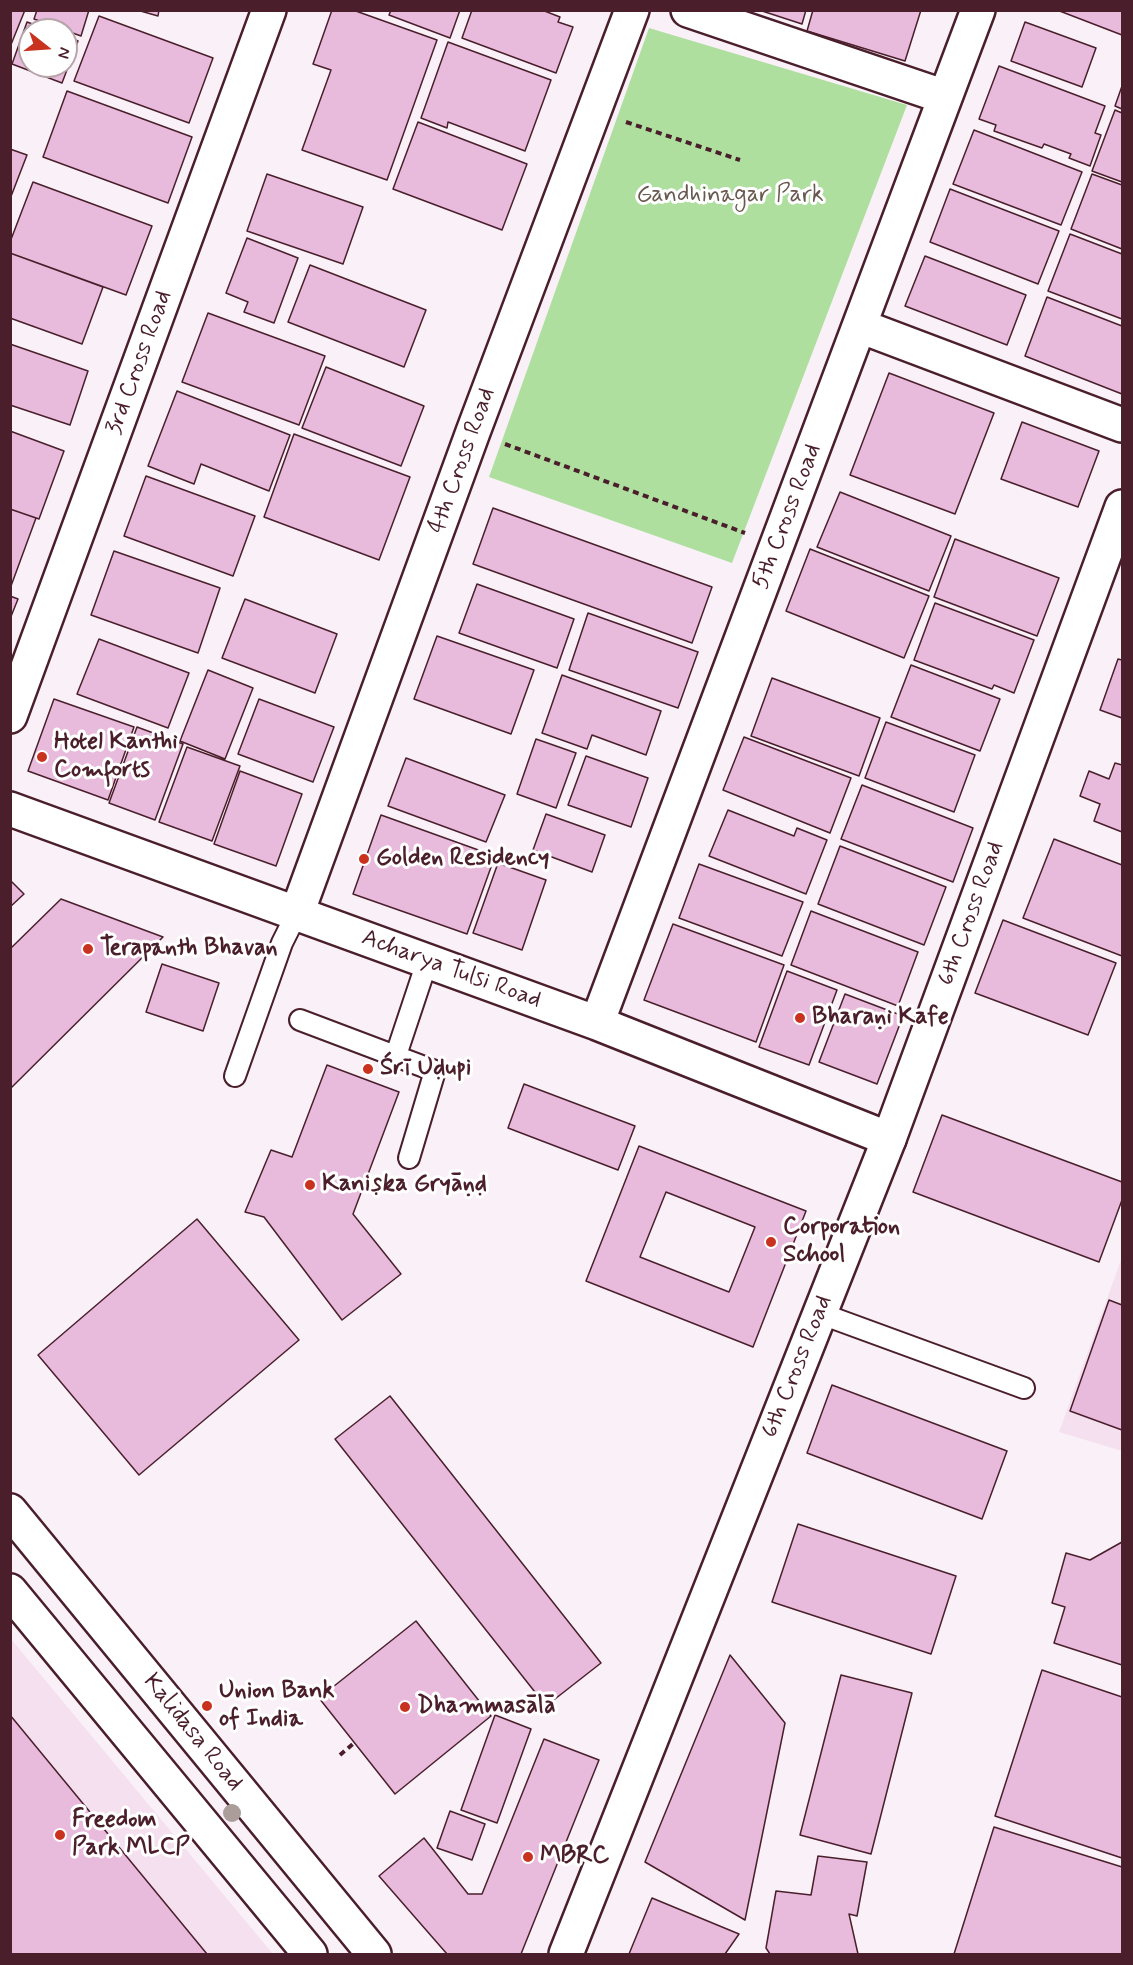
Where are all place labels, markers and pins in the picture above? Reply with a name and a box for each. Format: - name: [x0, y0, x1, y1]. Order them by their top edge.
- place label: Hotel Kanthi Comforts: [54, 729, 178, 785]
- marker: Hotel Kanthi Comforts: [35, 750, 49, 764]
- place label: Golden Residency: [376, 845, 549, 873]
- marker: Golden Residency: [357, 852, 371, 866]
- place label: Terapanth Bhavan: [100, 935, 278, 963]
- marker: Terapanth Bhavan: [81, 942, 95, 956]
- place label: Bharaṇi Kafe: [812, 1004, 949, 1032]
- marker: Bharaṇi Kafe: [793, 1011, 807, 1025]
- place label: Śrī Uḍupi: [380, 1055, 471, 1083]
- marker: Śrī Uḍupi: [361, 1062, 375, 1076]
- place label: Kaniṣka Gryāṇḍ: [322, 1171, 487, 1199]
- marker: Kaniṣka Gryāṇḍ: [303, 1178, 317, 1192]
- place label: Corporation School: [783, 1214, 900, 1270]
- marker: Corporation School: [764, 1235, 778, 1249]
- place label: Union Bank of India: [219, 1678, 334, 1734]
- place label: Dhammasālā: [417, 1693, 556, 1721]
- marker: Union Bank of India: [200, 1699, 214, 1713]
- marker: Dhammasālā: [398, 1700, 412, 1714]
- place label: Freedom Park MLCP: [72, 1807, 190, 1863]
- marker: Freedom Park MLCP: [53, 1828, 67, 1842]
- place label: MBRC: [540, 1843, 609, 1871]
- marker: MBRC: [521, 1850, 535, 1864]

